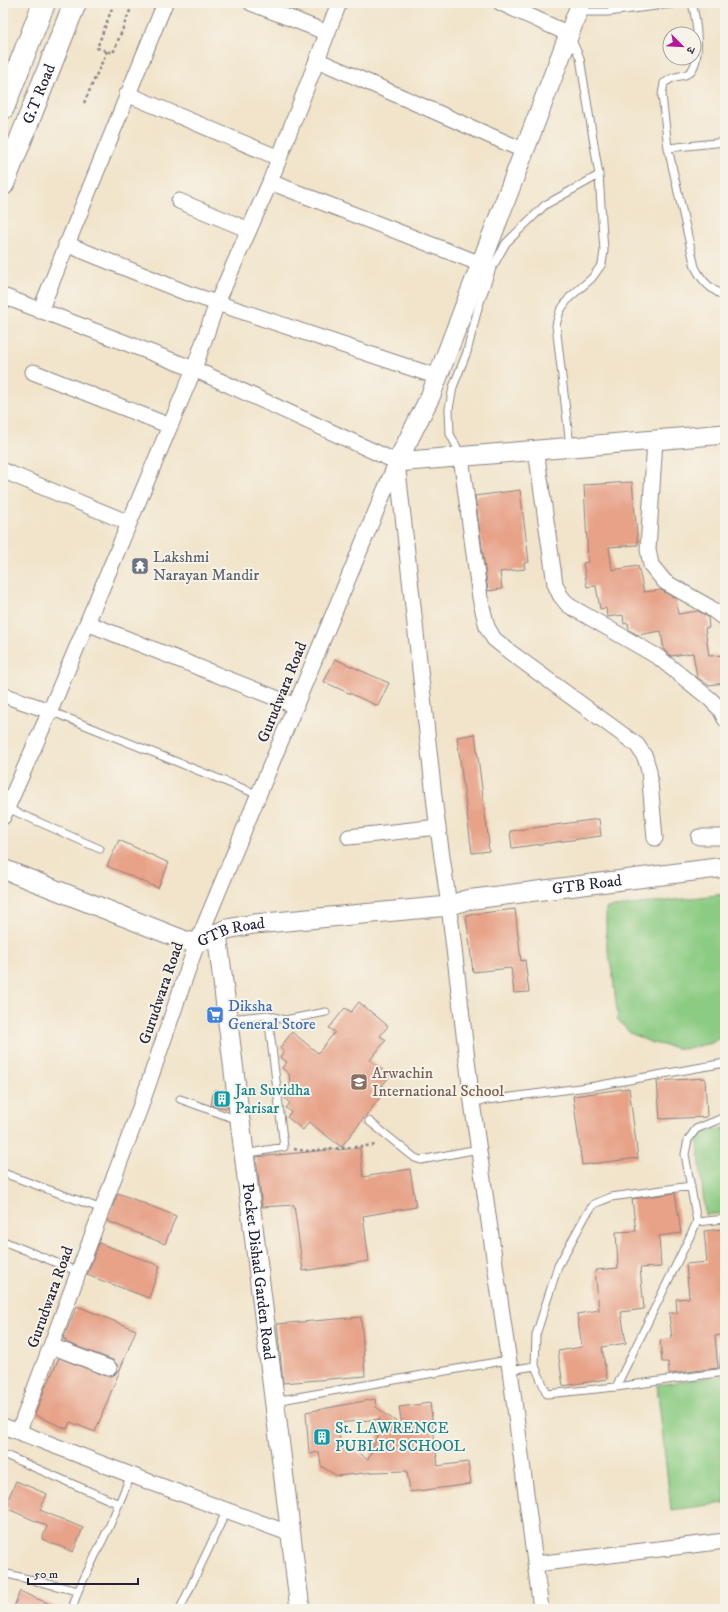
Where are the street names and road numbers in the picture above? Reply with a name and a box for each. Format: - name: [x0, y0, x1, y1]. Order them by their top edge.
- street label: G.T Road: [18, 61, 60, 127]
- street label: Gurudwara Road: [253, 639, 311, 745]
- street label: GTB Road: [551, 870, 623, 899]
- street label: GTB Road: [194, 913, 265, 952]
- street label: Gurudwara Road: [134, 939, 188, 1047]
- street label: Pocket Dishad Garden Road: [238, 1182, 279, 1361]
- street label: Gurudwara Road: [22, 1243, 78, 1351]

